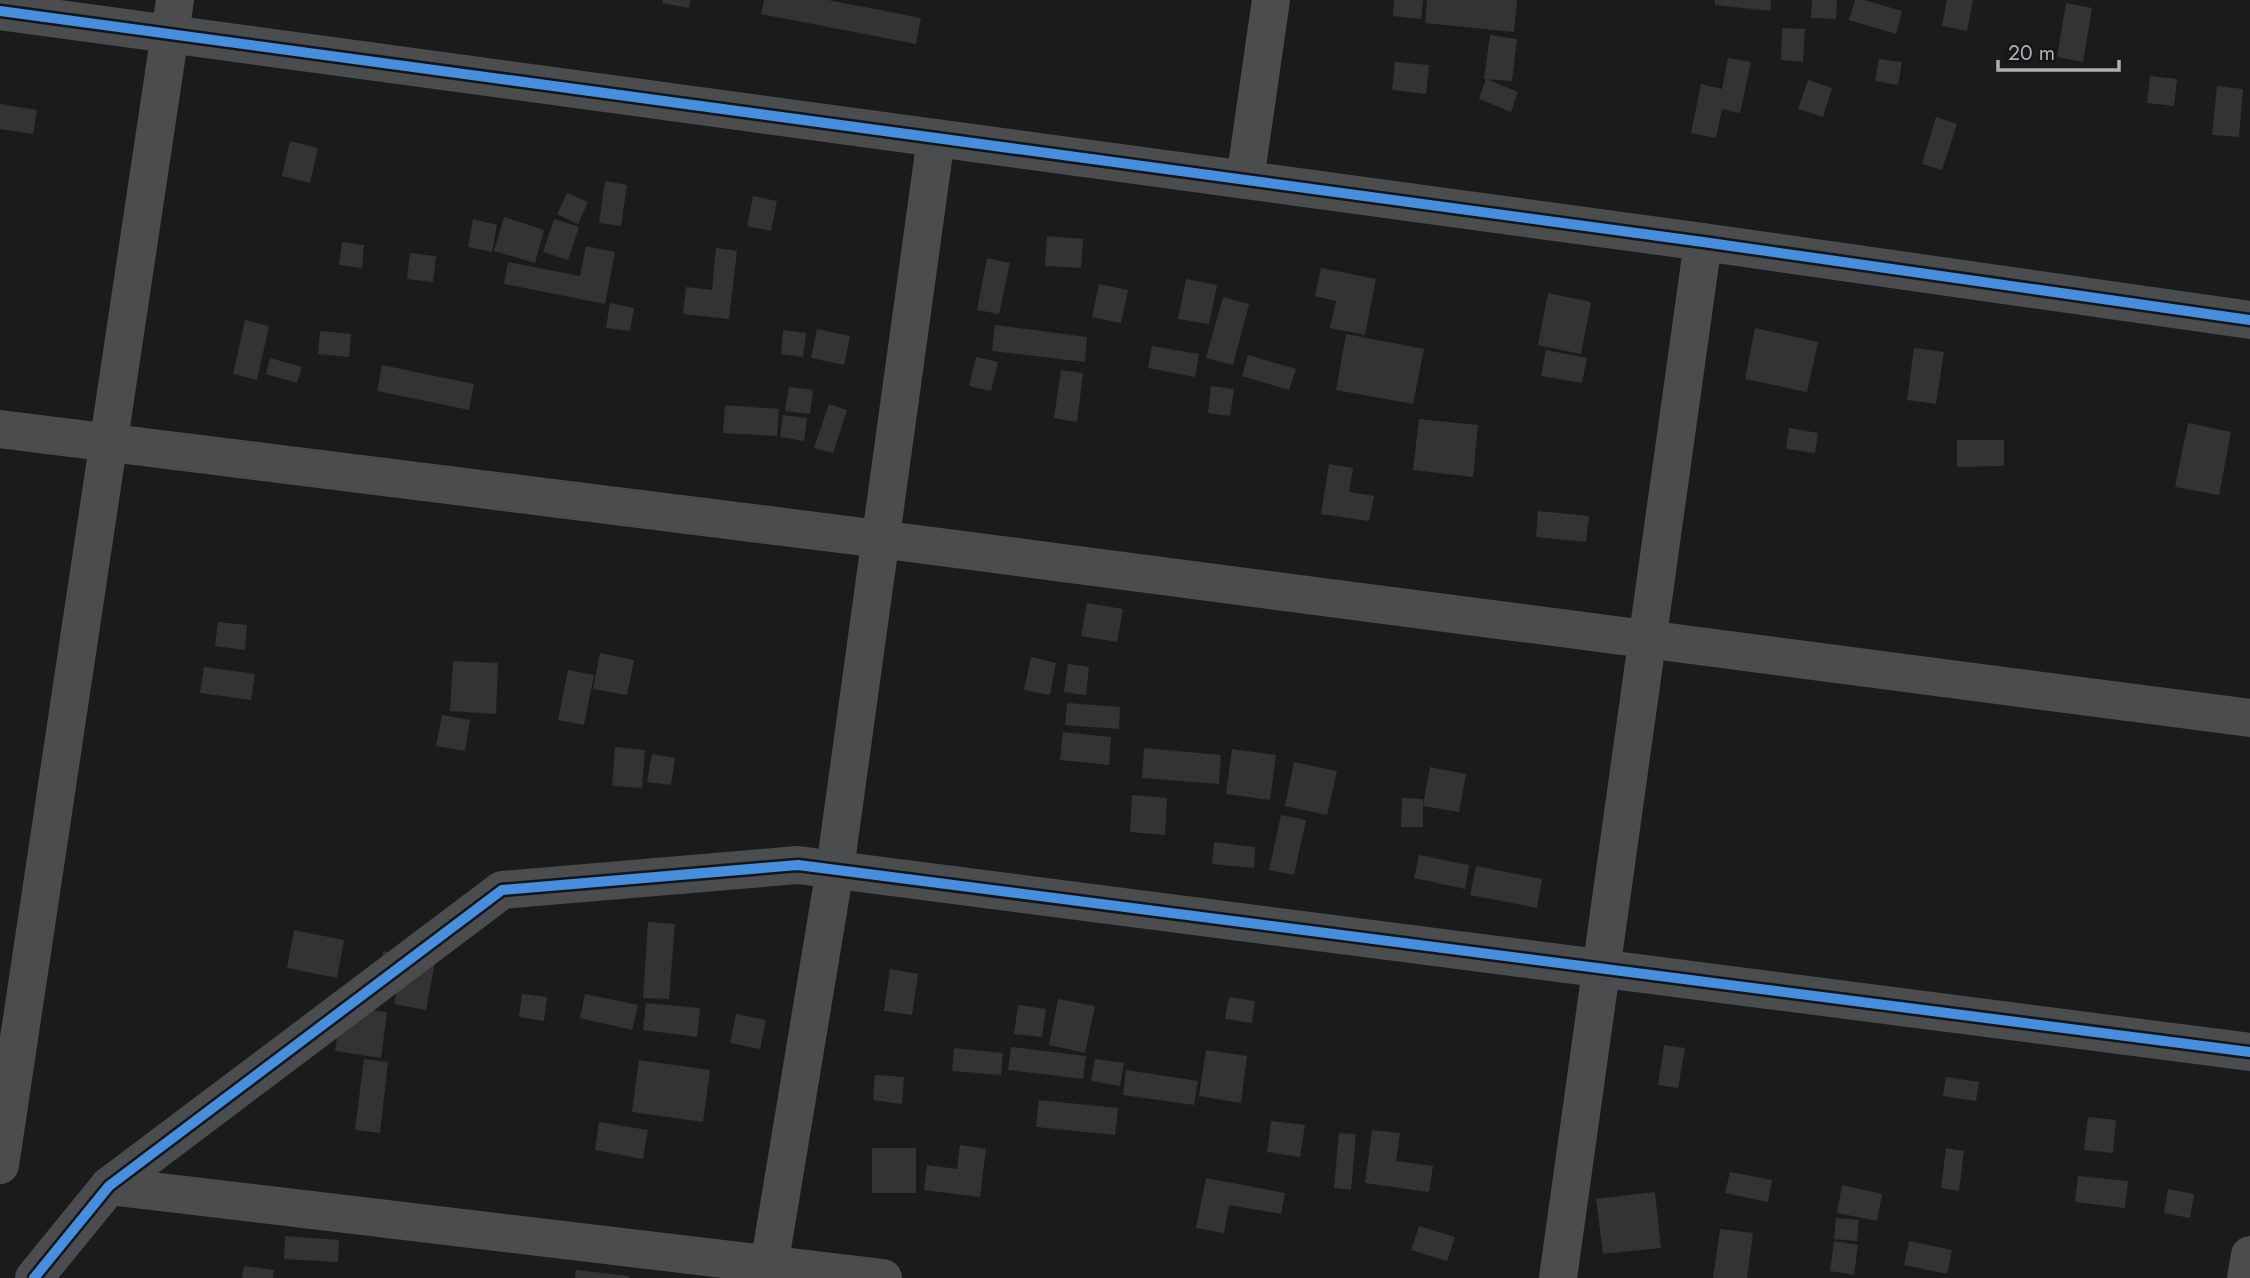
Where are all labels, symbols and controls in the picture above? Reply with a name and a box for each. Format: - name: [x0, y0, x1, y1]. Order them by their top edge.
- scale bar: [1998, 28, 2119, 72]
- text: 20 m: [2008, 38, 2055, 68]

